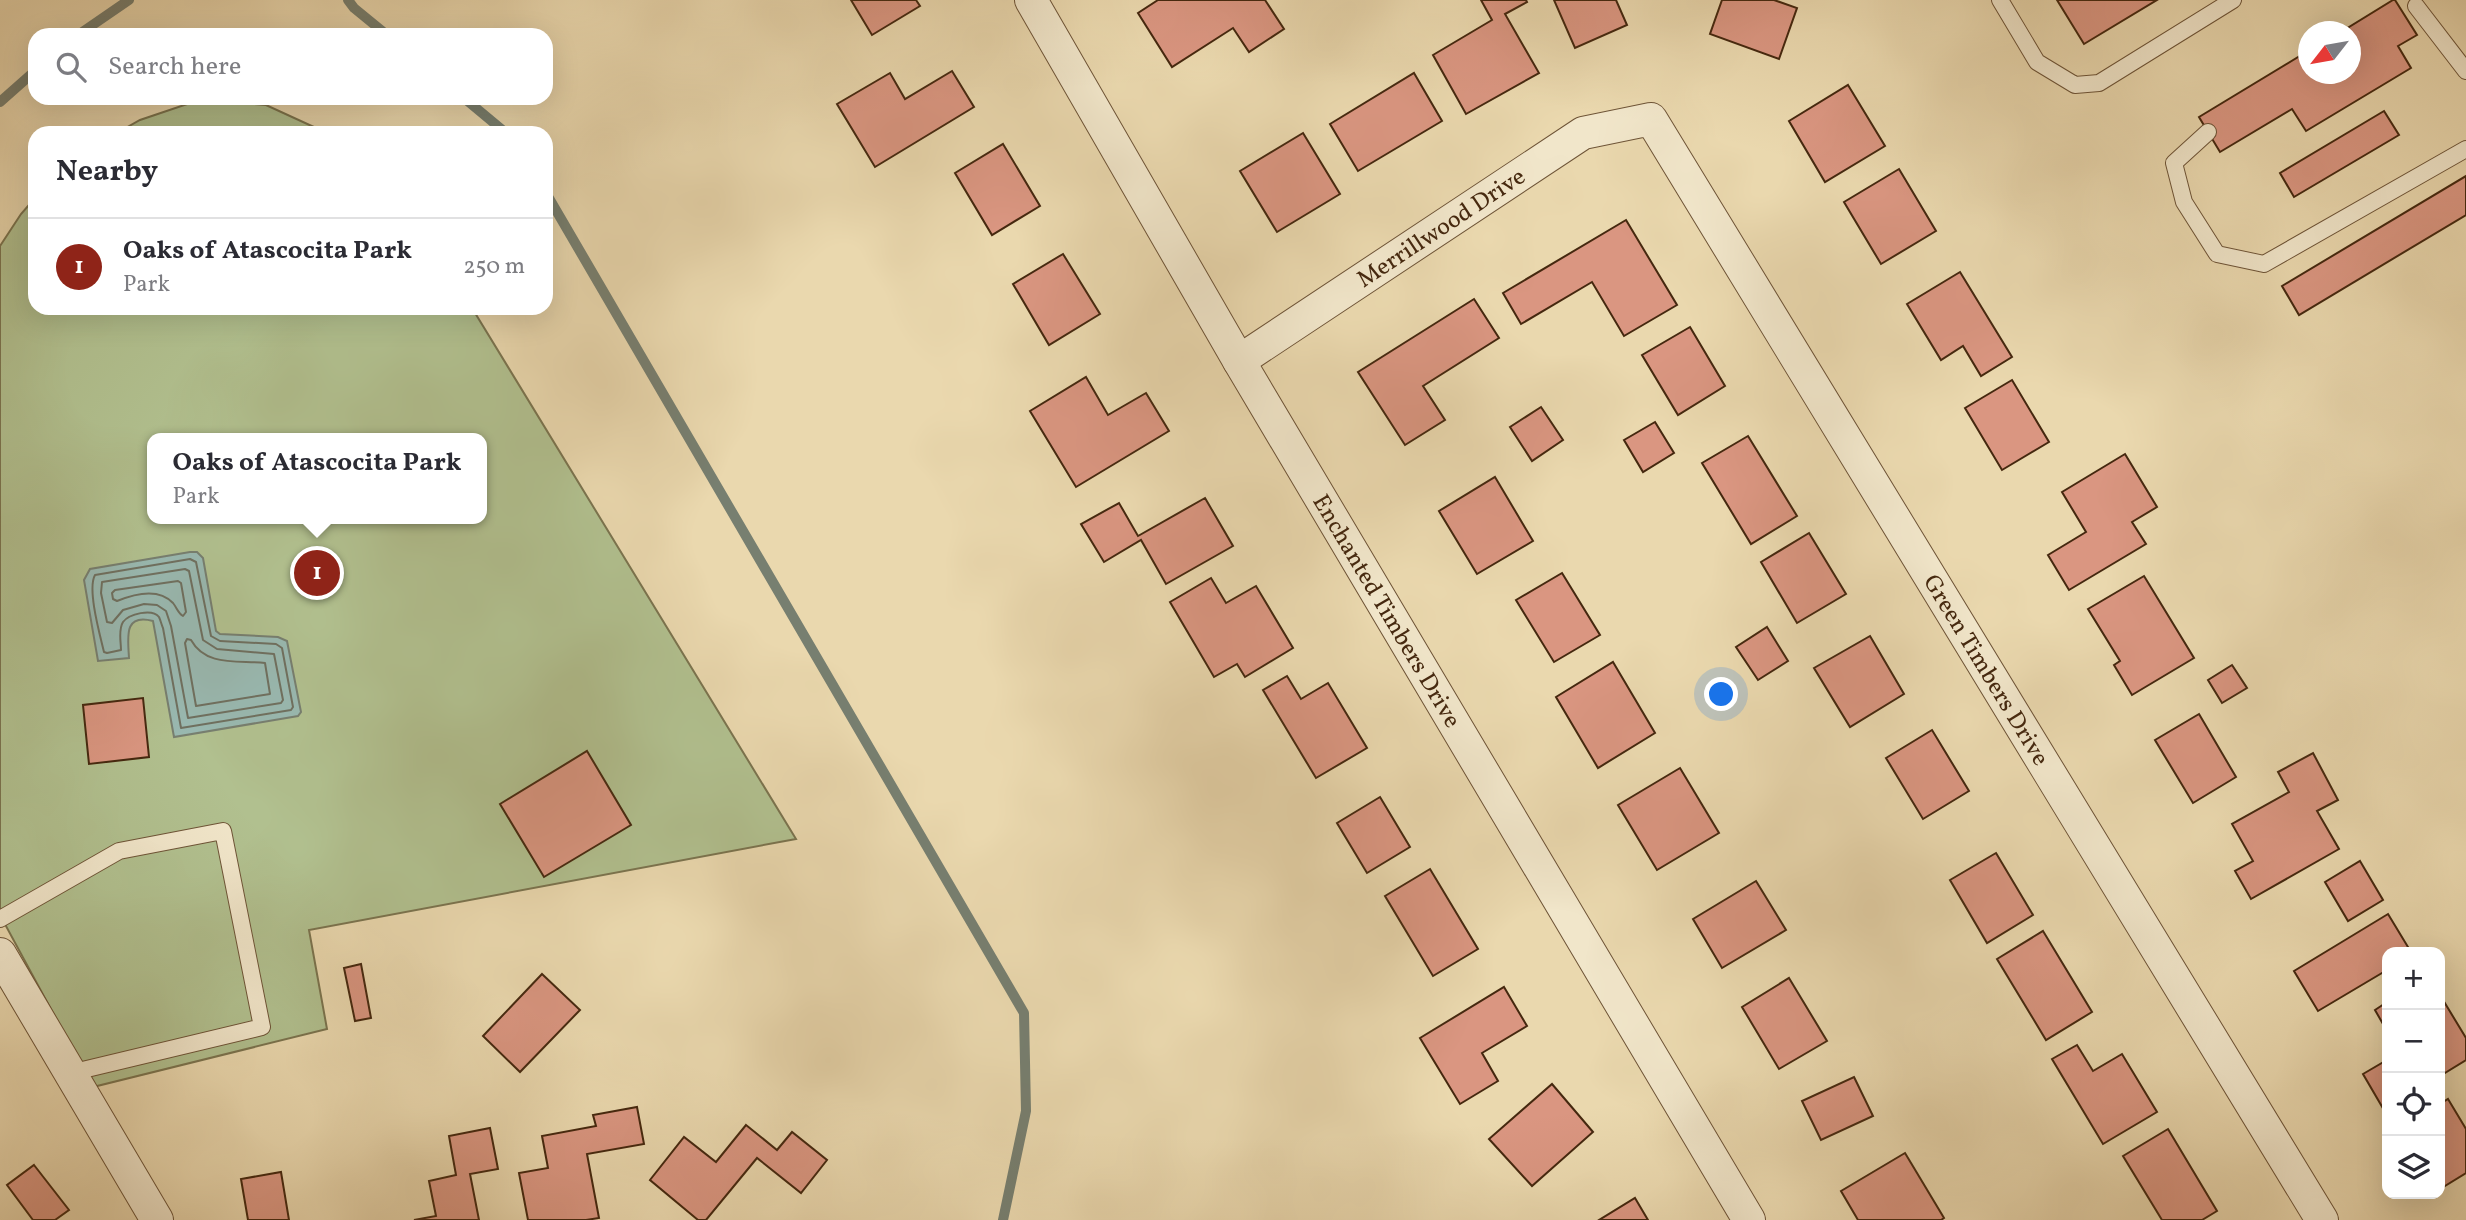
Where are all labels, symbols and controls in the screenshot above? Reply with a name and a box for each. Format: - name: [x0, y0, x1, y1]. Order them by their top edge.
- north arrow: [2298, 21, 2361, 84]
- search box: [28, 28, 553, 105]
- icon: search: [52, 48, 90, 86]
- text: Search here: [108, 49, 241, 85]
- text: Nearby: [56, 151, 158, 193]
- street label: Merrillwood Drive: [1351, 161, 1533, 297]
- text: Oaks of Atascocita Park: [123, 233, 412, 269]
- text: 1: [74, 251, 84, 283]
- text: 250 m: [463, 251, 525, 283]
- text: Park: [123, 269, 170, 301]
- popup: [147, 433, 487, 524]
- text: Oaks of Atascocita Park: [172, 445, 462, 481]
- text: Park: [172, 481, 219, 513]
- street label: Enchanted Timbers Drive: [1303, 488, 1468, 735]
- pin: 1: [294, 547, 340, 599]
- street label: Green Timbers Drive: [1914, 569, 2056, 773]
- your location: [1704, 677, 1738, 711]
- map controls: [2382, 947, 2445, 1199]
- button: +: [2382, 947, 2445, 1010]
- button: −: [2382, 1010, 2445, 1073]
- button: locate: [2382, 1073, 2445, 1136]
- button: layers: [2382, 1136, 2445, 1199]

